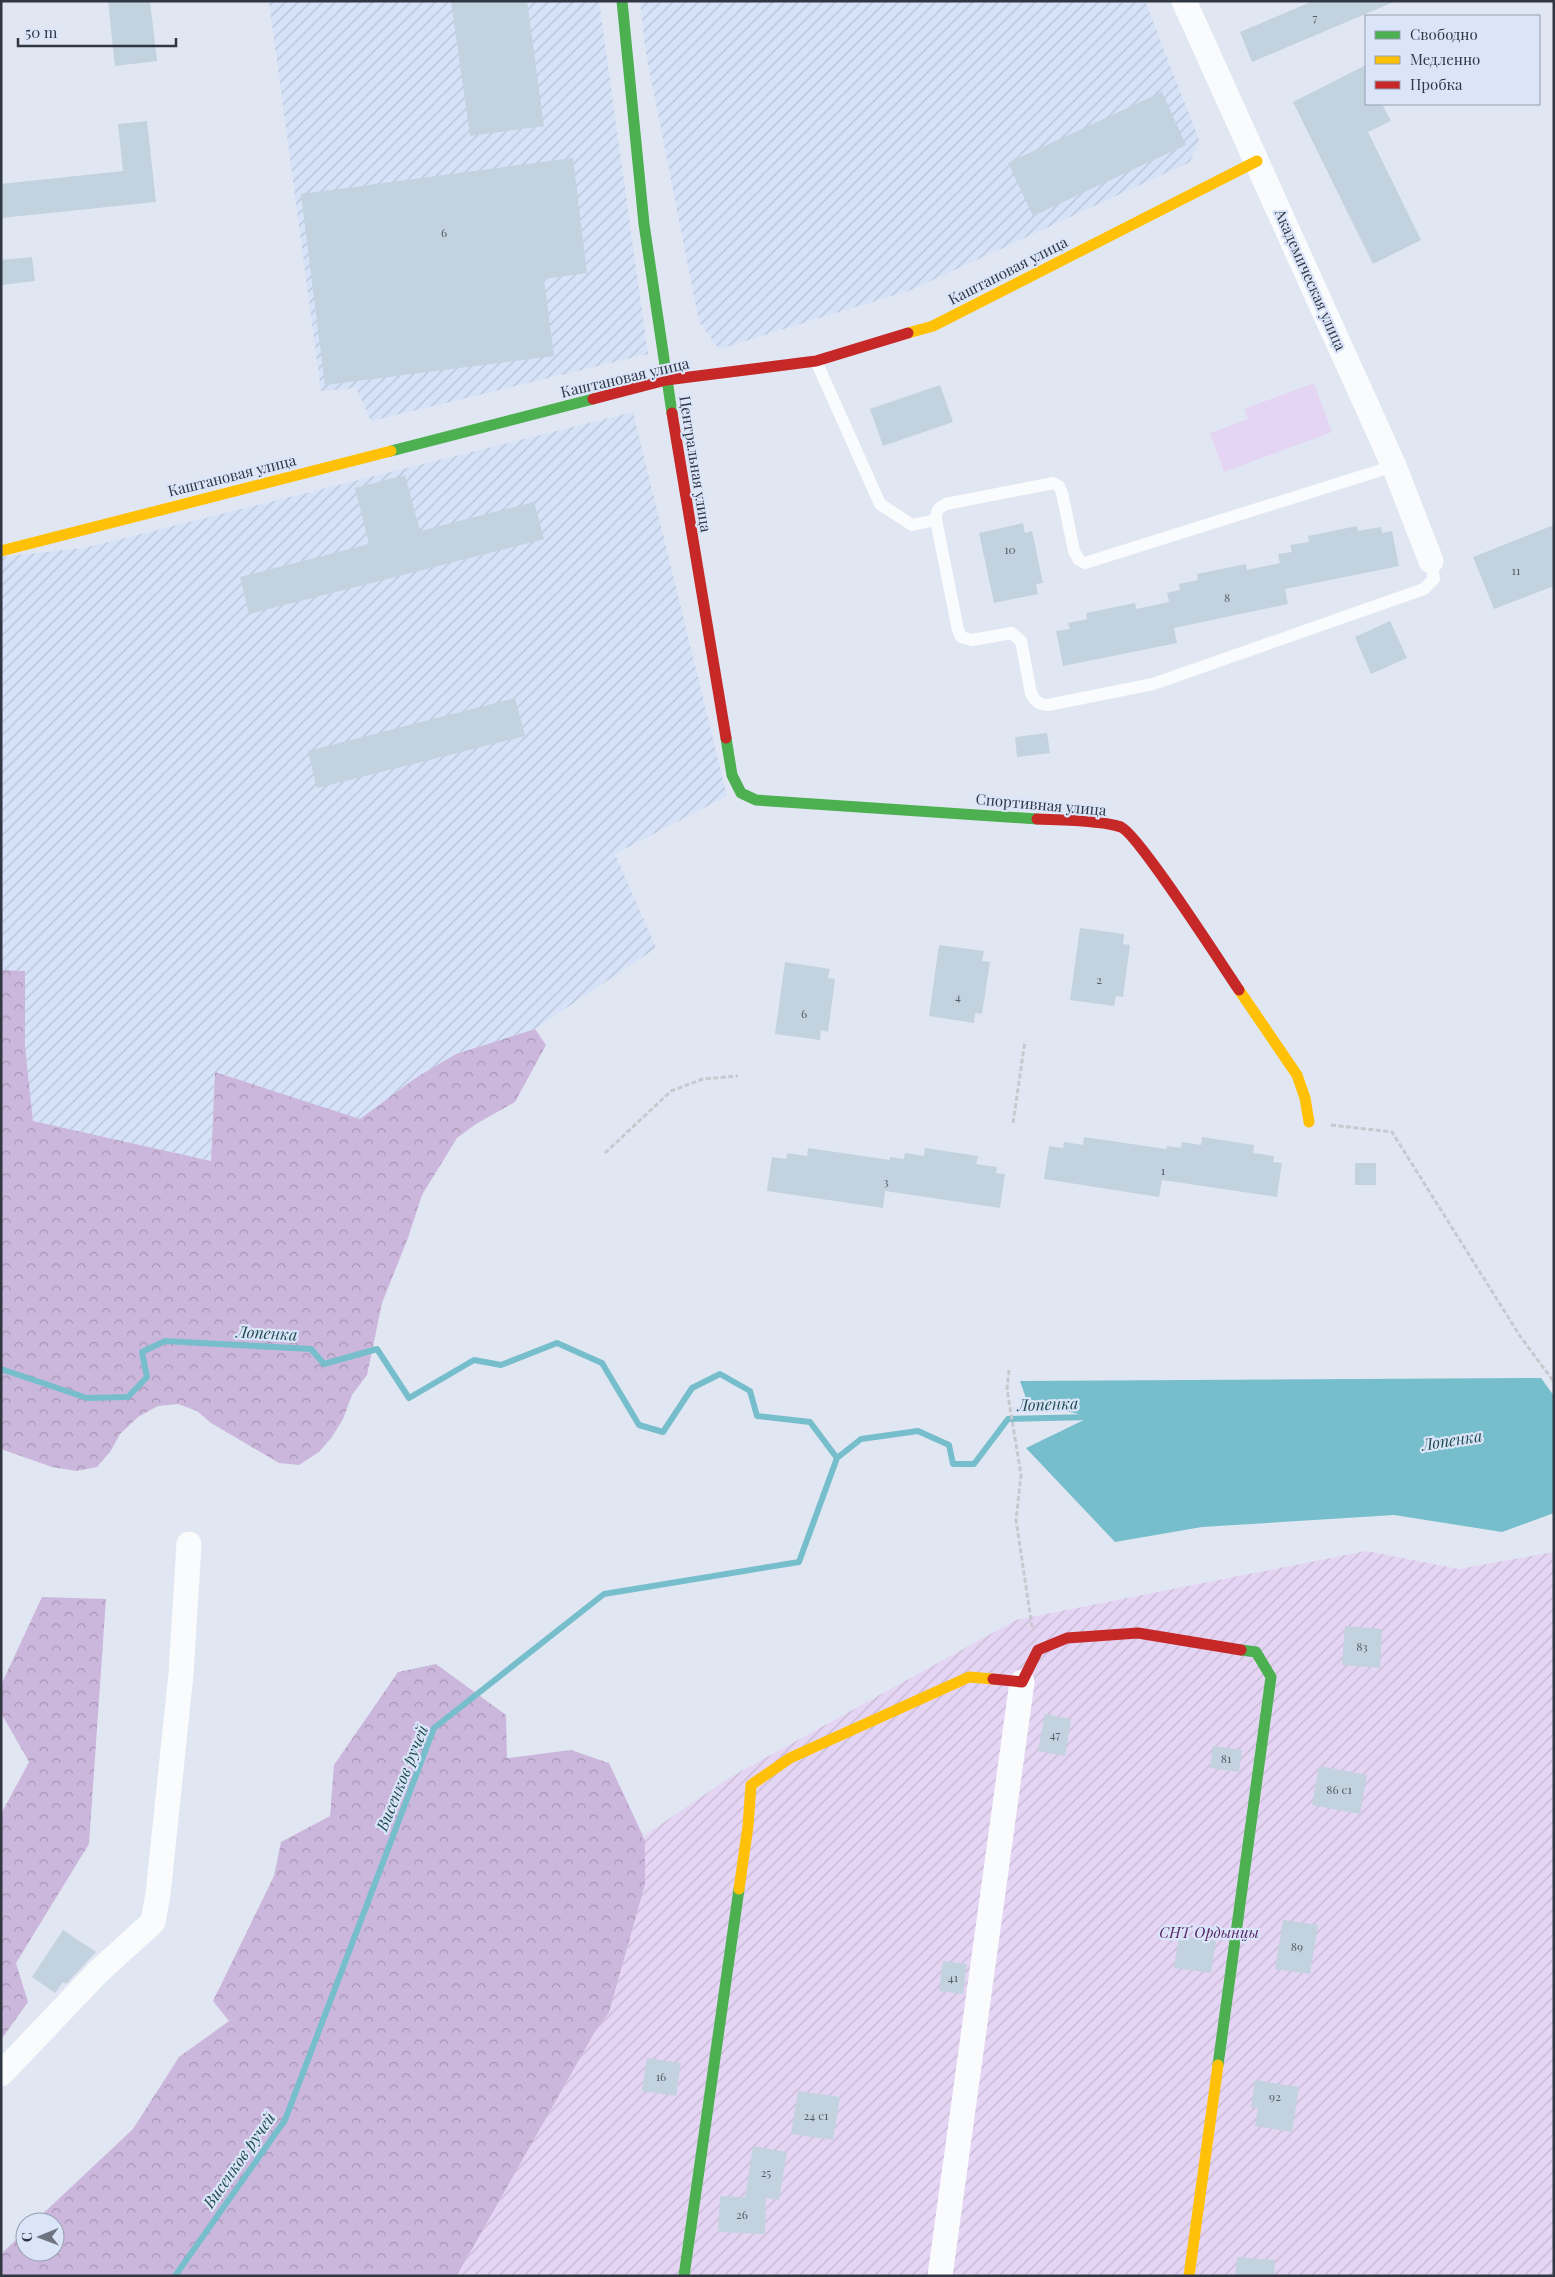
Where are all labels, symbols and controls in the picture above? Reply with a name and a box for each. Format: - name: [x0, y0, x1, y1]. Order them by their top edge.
- house number: 7: [1313, 9, 1318, 25]
- scale bar: [18, 15, 175, 47]
- legend: [1365, 15, 1540, 105]
- text: 50 m: [25, 22, 58, 42]
- text: Свободно: [1410, 24, 1478, 44]
- text: Медленно: [1410, 49, 1480, 69]
- text: Пробка: [1410, 74, 1463, 94]
- street label: Академическая улица: [1270, 205, 1351, 354]
- house number: 6: [441, 224, 447, 240]
- street label: Каштановая улица: [944, 231, 1071, 309]
- street label: Каштановая улица: [558, 352, 692, 402]
- street label: Центральная улица: [675, 394, 717, 534]
- street label: Каштановая улица: [166, 449, 298, 501]
- house number: 10: [1004, 541, 1016, 557]
- house number: 11: [1512, 562, 1521, 578]
- house number: 8: [1224, 589, 1230, 605]
- street label: Спортивная улица: [975, 788, 1108, 820]
- house number: 2: [1096, 971, 1102, 987]
- house number: 4: [955, 988, 961, 1004]
- house number: 6: [801, 1005, 807, 1021]
- house number: 1: [1161, 1162, 1166, 1178]
- house number: 3: [883, 1173, 889, 1189]
- water label: Лопенка: [234, 1320, 298, 1345]
- water label: Лопенка: [1015, 1392, 1079, 1415]
- water label: Лопенка: [1418, 1424, 1484, 1455]
- house number: 83: [1356, 1638, 1368, 1654]
- water label: Висенков ручей: [370, 1721, 433, 1835]
- house number: 47: [1050, 1726, 1060, 1742]
- house number: 81: [1221, 1750, 1232, 1766]
- house number: 86 с1: [1326, 1781, 1352, 1797]
- park label: СНТ Ордынцы: [1159, 1922, 1259, 1942]
- house number: 89: [1291, 1938, 1303, 1954]
- house number: 41: [948, 1969, 959, 1985]
- house number: 16: [656, 2068, 666, 2084]
- house number: 92: [1269, 2088, 1281, 2104]
- water label: Висенков ручей: [197, 2107, 280, 2213]
- house number: 24 с1: [804, 2107, 829, 2123]
- house number: 25: [761, 2164, 771, 2180]
- house number: 26: [736, 2206, 748, 2222]
- north arrow: [15, 2212, 65, 2262]
- text: С: [17, 2232, 36, 2242]

